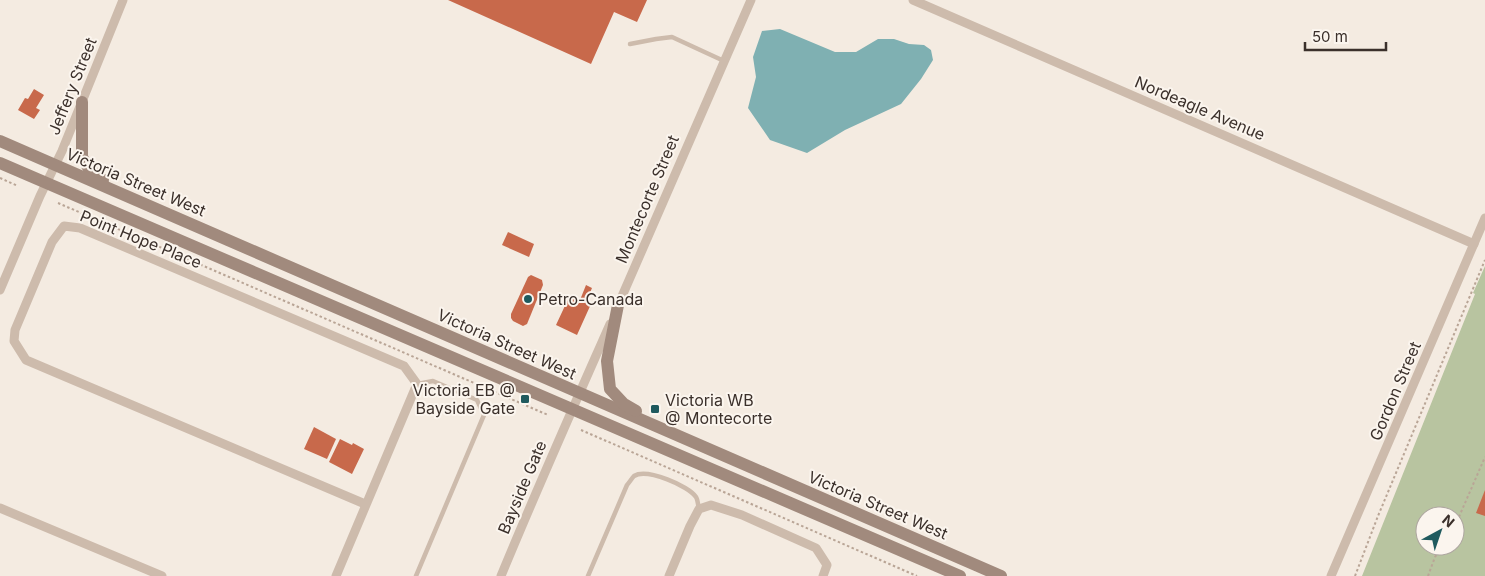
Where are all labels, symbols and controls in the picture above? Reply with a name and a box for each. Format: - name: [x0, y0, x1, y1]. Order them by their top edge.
- scale bar: [1305, 20, 1386, 52]
- text: 50 m: [1312, 27, 1348, 46]
- street label: Jeffery Street: [43, 34, 101, 138]
- street label: Nordeagle Avenue: [1132, 72, 1268, 144]
- street label: Montecorte Street: [611, 132, 683, 266]
- street label: Victoria Street West: [63, 143, 209, 221]
- street label: Point Hope Place: [77, 205, 205, 273]
- place label: Petro-Canada: [538, 289, 643, 309]
- marker: Petro-Canada: [522, 293, 534, 305]
- street label: Victoria Street West: [434, 304, 580, 384]
- street label: Gordon Street: [1365, 338, 1425, 444]
- place label: Victoria EB @ Bayside Gate: [413, 380, 515, 418]
- place label: Victoria WB @ Montecorte: [665, 390, 772, 428]
- marker: Victoria EB @ Bayside Gate: [519, 393, 531, 405]
- marker: Victoria WB @ Montecorte: [649, 403, 661, 415]
- street label: Bayside Gate: [493, 437, 551, 537]
- street label: Victoria Street West: [805, 466, 951, 544]
- north arrow: [1415, 506, 1465, 556]
- text: N: [1439, 511, 1458, 531]

